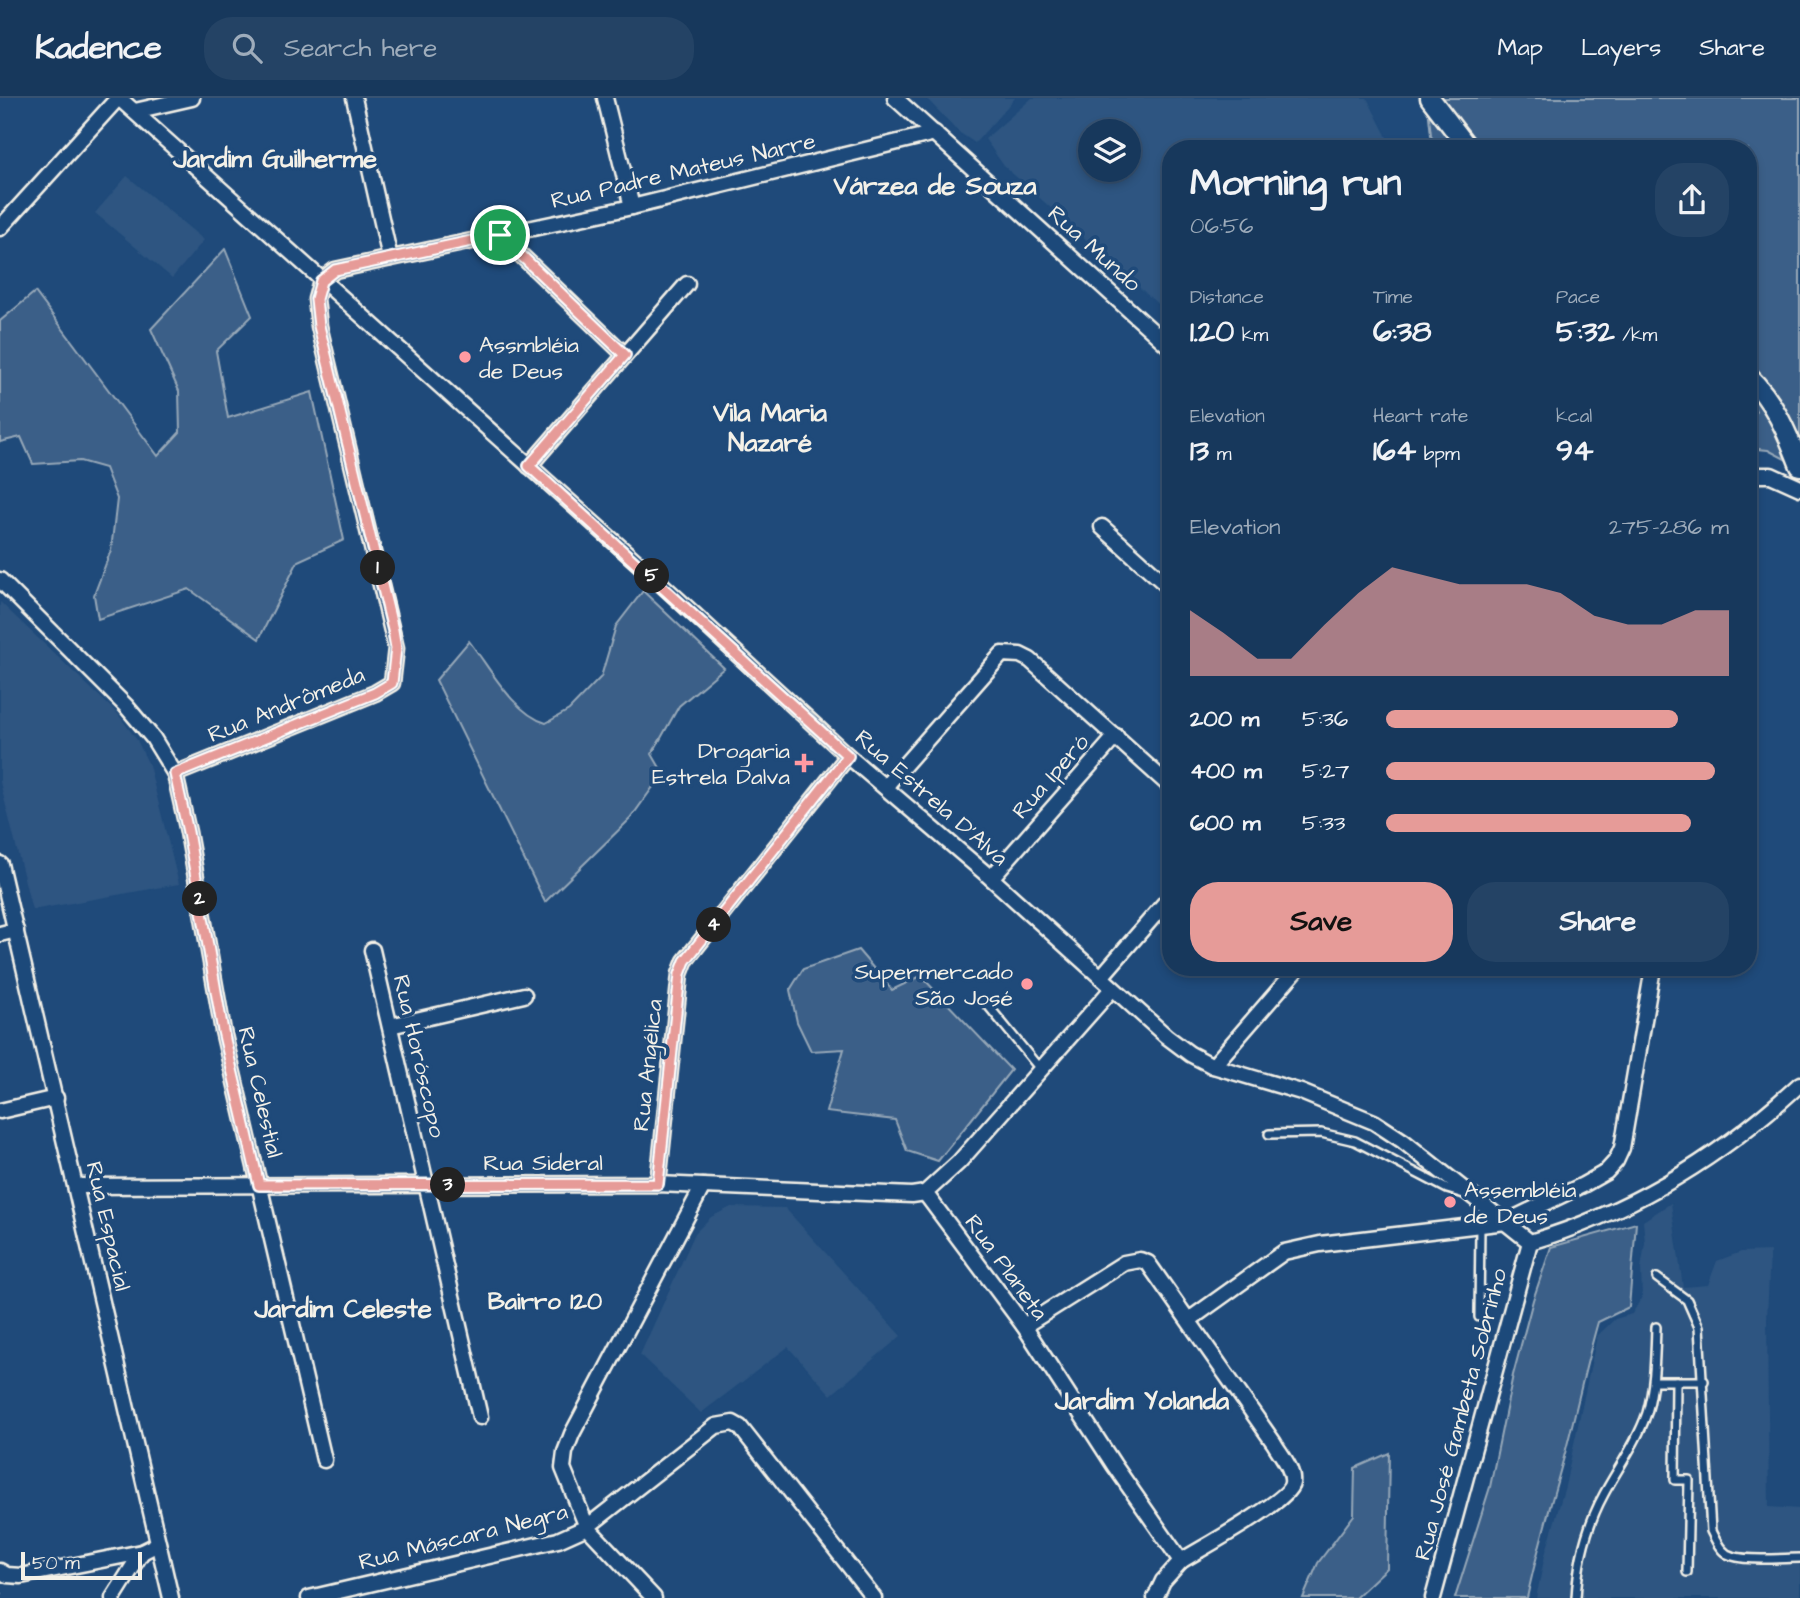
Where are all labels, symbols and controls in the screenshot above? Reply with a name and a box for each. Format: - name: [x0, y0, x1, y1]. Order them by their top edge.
- search box: [204, 17, 694, 80]
- text: Kadence: [35, 25, 162, 71]
- icon: search: [228, 29, 266, 67]
- text: Search here: [284, 30, 437, 66]
- text: Map: [1498, 31, 1543, 65]
- text: Layers: [1581, 31, 1661, 65]
- text: Share: [1699, 31, 1765, 65]
- map controls: [1078, 119, 1141, 182]
- button: layers: [1078, 119, 1141, 182]
- street label: Rua Padre Mateus Narre: [548, 125, 819, 217]
- district label: Jardim Guilherme: [172, 141, 377, 177]
- text: Morning run: [1190, 158, 1402, 210]
- button: share: [1655, 163, 1729, 237]
- district label: Várzea de Souza: [833, 168, 1037, 204]
- street label: Rua Mundo: [1041, 198, 1148, 299]
- pin: [470, 205, 530, 265]
- text: 06:56: [1190, 210, 1253, 242]
- icon: arrive: [481, 216, 519, 254]
- text: Distance: [1190, 284, 1264, 311]
- text: Time: [1373, 284, 1413, 311]
- text: Pace: [1556, 284, 1600, 311]
- text: 1.20: [1190, 311, 1234, 353]
- text: 6:38: [1373, 311, 1432, 353]
- text: 5:32: [1556, 311, 1615, 353]
- text: km: [1234, 322, 1268, 349]
- text: /km: [1615, 322, 1657, 349]
- place label: Assmbléia de Deus: [479, 329, 579, 387]
- marker: Assmbléia de Deus: [457, 349, 473, 365]
- district label: Vila Maria Nazaré: [712, 395, 828, 461]
- text: Elevation: [1190, 403, 1265, 430]
- text: Heart rate: [1373, 403, 1468, 430]
- text: kcal: [1556, 403, 1592, 430]
- text: 13: [1190, 430, 1209, 472]
- text: 164: [1373, 430, 1416, 472]
- text: 94: [1556, 430, 1594, 472]
- text: m: [1209, 441, 1232, 468]
- text: bpm: [1416, 441, 1460, 468]
- text: Elevation: [1190, 511, 1281, 543]
- text: 275–286 m: [1609, 511, 1729, 543]
- pin: 1: [360, 550, 396, 586]
- text: 1: [376, 554, 379, 581]
- pin: 5: [634, 559, 670, 594]
- text: 5: [645, 562, 658, 589]
- street label: Rua Andrômeda: [203, 659, 370, 751]
- text: 200 m: [1190, 703, 1259, 735]
- text: 5:36: [1302, 703, 1348, 735]
- street label: Rua Estrela D'Alva: [848, 722, 1015, 874]
- street label: Rua Iperó: [1005, 727, 1097, 826]
- place label: Drogaria Estrela Dalva: [652, 735, 790, 793]
- marker: Drogaria Estrela Dalva: [796, 755, 812, 771]
- text: 400 m: [1190, 755, 1262, 787]
- text: 5:27: [1302, 755, 1349, 787]
- text: 600 m: [1190, 807, 1261, 839]
- text: 5:33: [1302, 807, 1346, 839]
- pin: 2: [182, 882, 218, 916]
- button: Save: [1190, 882, 1453, 962]
- button: Share: [1467, 882, 1729, 962]
- text: 2: [194, 885, 205, 912]
- pin: 4: [696, 908, 732, 942]
- text: 4: [707, 911, 720, 938]
- place label: Supermercado São José: [855, 956, 1013, 1014]
- street label: Rua Horóscopo: [385, 972, 453, 1141]
- marker: Supermercado São José: [1019, 976, 1035, 992]
- street label: Rua Angélica: [625, 997, 672, 1133]
- street label: Rua Celestial: [229, 1024, 291, 1161]
- street label: Rua Sideral: [483, 1147, 603, 1179]
- street label: Rua Espacial: [78, 1158, 138, 1294]
- pin: 3: [430, 1168, 466, 1202]
- text: 3: [443, 1171, 452, 1198]
- place label: Assembléia de Deus: [1464, 1174, 1577, 1232]
- marker: Assembléia de Deus: [1442, 1194, 1458, 1210]
- street label: Rua Planeta: [957, 1208, 1056, 1327]
- street label: Rua José Gambeta Sobrinho: [1407, 1265, 1515, 1564]
- district label: Bairro 120: [488, 1285, 602, 1319]
- district label: Jardim Celeste: [253, 1291, 432, 1327]
- district label: Jardim Yolanda: [1054, 1383, 1230, 1419]
- street label: Rua Máscara Negra: [355, 1495, 572, 1579]
- scale bar: [21, 1549, 142, 1581]
- text: 50 m: [32, 1550, 80, 1577]

